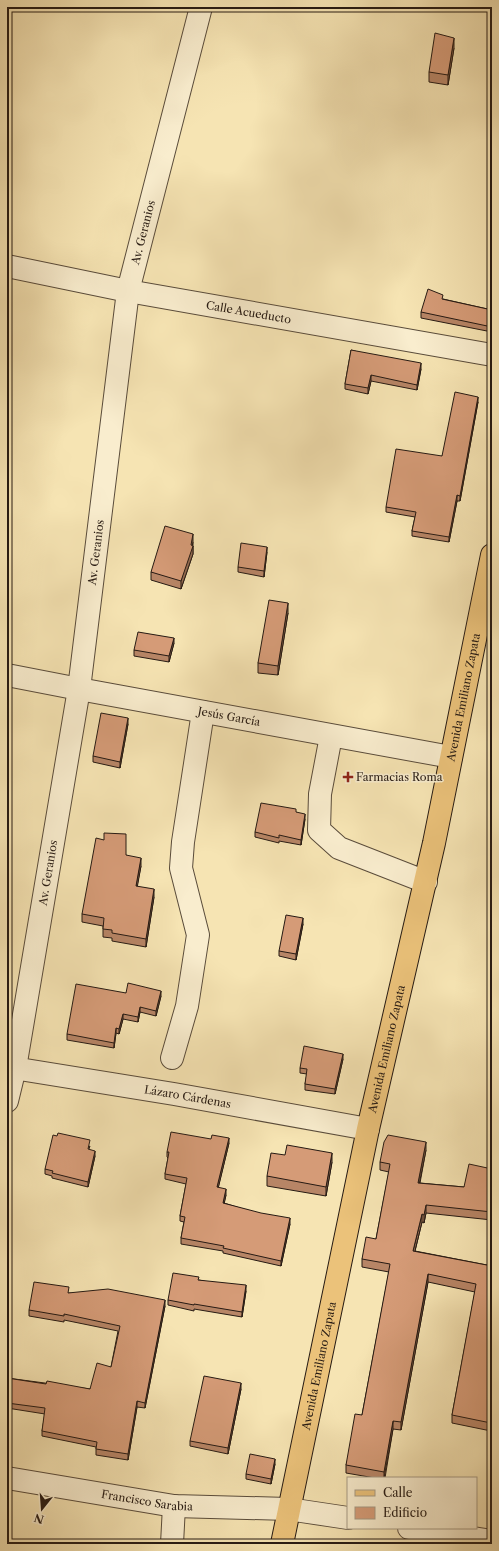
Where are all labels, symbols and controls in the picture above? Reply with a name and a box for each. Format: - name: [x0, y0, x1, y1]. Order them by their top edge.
- street label: Av. Geranios: [128, 198, 158, 267]
- street label: Calle Acueducto: [205, 298, 292, 327]
- street label: Av. Geranios: [85, 519, 107, 587]
- street label: Avenida Emiliano Zapata: [443, 632, 483, 764]
- street label: Jesús García: [195, 704, 262, 729]
- place label: Farmacias Roma: [356, 770, 443, 784]
- marker: Farmacias Roma: [343, 772, 353, 782]
- street label: Av. Geranios: [35, 839, 60, 907]
- street label: Avenida Emiliano Zapata: [365, 984, 408, 1115]
- street label: Lázaro Cárdenas: [143, 1082, 232, 1111]
- street label: Avenida Emiliano Zapata: [299, 1300, 339, 1432]
- legend: [347, 1477, 477, 1529]
- text: Calle: [383, 1485, 413, 1500]
- street label: Francisco Sarabia: [100, 1487, 193, 1513]
- north arrow: [22, 1489, 62, 1529]
- text: Edificio: [383, 1505, 427, 1520]
- text: N: [32, 1510, 46, 1527]

